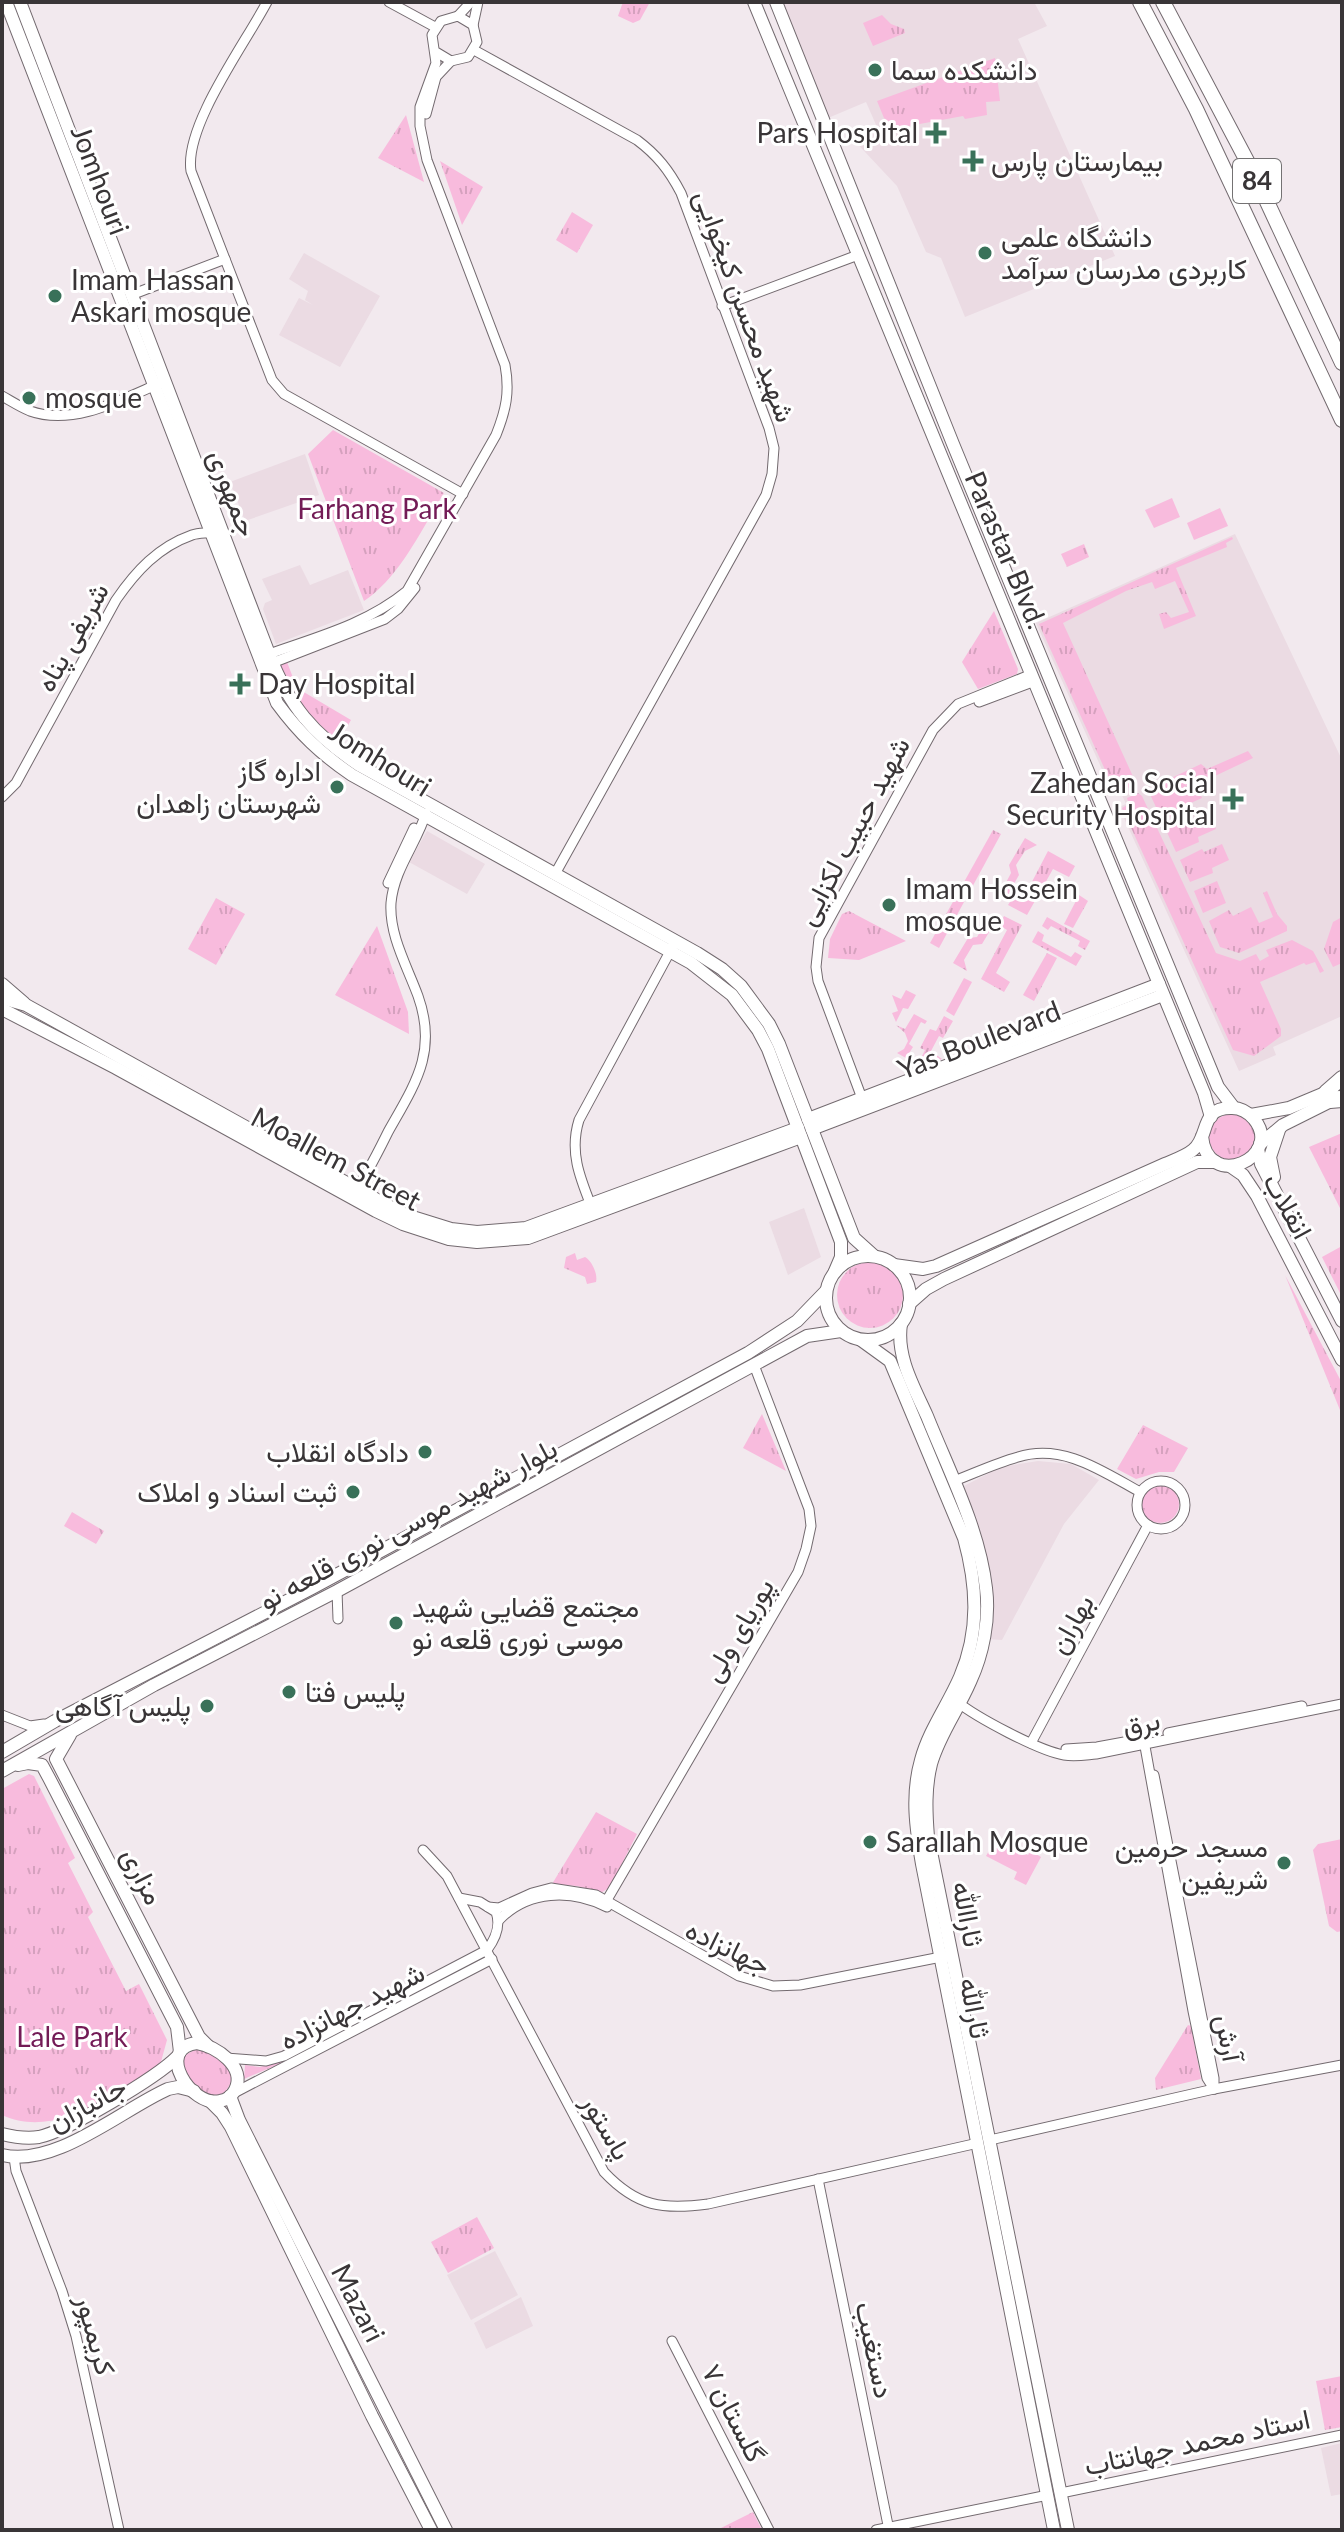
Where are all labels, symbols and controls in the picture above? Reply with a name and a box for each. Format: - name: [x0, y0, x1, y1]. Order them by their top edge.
- place label: دانشکده سما: [891, 52, 1037, 86]
- marker: دانشکده سما: [866, 61, 884, 79]
- place label: Pars Hospital: [756, 115, 918, 149]
- street label: Jomhouri: [65, 120, 137, 239]
- marker: Pars Hospital: [925, 122, 947, 144]
- place label: بیمارستان پارس: [991, 143, 1163, 180]
- marker: بیمارستان پارس: [962, 150, 984, 172]
- road number: 84: [1233, 159, 1281, 203]
- street label: شهید محسن کیخوایی: [686, 185, 804, 427]
- place label: دانشگاه علمی کاربردی مدرسان سرآمد: [1001, 219, 1247, 287]
- marker: دانشگاه علمی کاربردی مدرسان سرآمد: [976, 244, 994, 262]
- place label: Imam Hassan Askari mosque: [71, 262, 251, 328]
- marker: Imam Hassan Askari mosque: [46, 287, 64, 305]
- place label: mosque: [45, 380, 142, 414]
- marker: mosque: [20, 389, 38, 407]
- street label: جمهوری: [200, 444, 266, 542]
- street label: Parastar Blvd.: [958, 466, 1055, 633]
- park label: Farhang Park: [297, 491, 458, 525]
- street label: شریفی پناه: [27, 576, 118, 698]
- place label: Day Hospital: [258, 666, 415, 700]
- marker: Day Hospital: [229, 673, 251, 695]
- street label: Jomhouri: [323, 713, 438, 803]
- street label: شهید حبیب لکزایی: [788, 730, 918, 932]
- place label: اداره گاز شهرستان زاهدان: [136, 753, 321, 821]
- place label: Zahedan Social Security Hospital: [1006, 765, 1215, 831]
- marker: اداره گاز شهرستان زاهدان: [328, 778, 346, 796]
- marker: Zahedan Social Security Hospital: [1222, 788, 1244, 810]
- place label: Imam Hossein mosque: [905, 871, 1078, 937]
- marker: Imam Hossein mosque: [880, 896, 898, 914]
- street label: Yas Boulevard: [893, 992, 1065, 1086]
- street label: Moallem Street: [246, 1099, 427, 1217]
- street label: انقلاب: [1256, 1167, 1321, 1245]
- street label: بلوار شهید موسی نوری قلعه نو: [253, 1430, 563, 1618]
- place label: دادگاه انقلاب: [266, 1434, 409, 1469]
- marker: دادگاه انقلاب: [416, 1443, 434, 1461]
- place label: ثبت اسناد و املاک: [137, 1474, 337, 1510]
- marker: ثبت اسناد و املاک: [344, 1483, 362, 1501]
- street label: پوریای ولی: [694, 1572, 783, 1689]
- street label: بهاران: [1040, 1588, 1102, 1660]
- place label: مجتمع قضایی شهید موسی نوری قلعه نو: [412, 1589, 639, 1657]
- marker: مجتمع قضایی شهید موسی نوری قلعه نو: [387, 1614, 405, 1632]
- place label: پلیس فتا: [305, 1674, 405, 1711]
- marker: پلیس فتا: [280, 1683, 298, 1701]
- place label: پلیس آگاهی: [55, 1688, 191, 1725]
- marker: پلیس آگاهی: [198, 1697, 216, 1715]
- street label: برق: [1119, 1701, 1163, 1745]
- place label: Sarallah Mosque: [886, 1824, 1088, 1858]
- place label: مسجد حرمین شریفین: [1115, 1829, 1268, 1897]
- marker: Sarallah Mosque: [861, 1833, 879, 1851]
- street label: مزاری: [113, 1841, 173, 1911]
- marker: مسجد حرمین شریفین: [1275, 1854, 1293, 1872]
- street label: ثاراالله: [944, 1878, 992, 1950]
- street label: جهانزاده: [680, 1911, 776, 1983]
- street label: شهید جهانزاده: [273, 1954, 431, 2058]
- street label: ثارالله: [951, 1974, 999, 2042]
- street label: آرش: [1207, 2012, 1251, 2067]
- park label: Lale Park: [16, 2019, 129, 2053]
- street label: جانبازان: [41, 2068, 133, 2140]
- street label: پاستور: [572, 2087, 640, 2167]
- street label: Mazari: [325, 2258, 393, 2347]
- street label: کریمپور: [67, 2290, 124, 2379]
- street label: دستغیب: [848, 2298, 903, 2401]
- street label: گلستان ۷: [696, 2358, 774, 2467]
- street label: استاد محمد جهانتاب: [1081, 2400, 1313, 2484]

